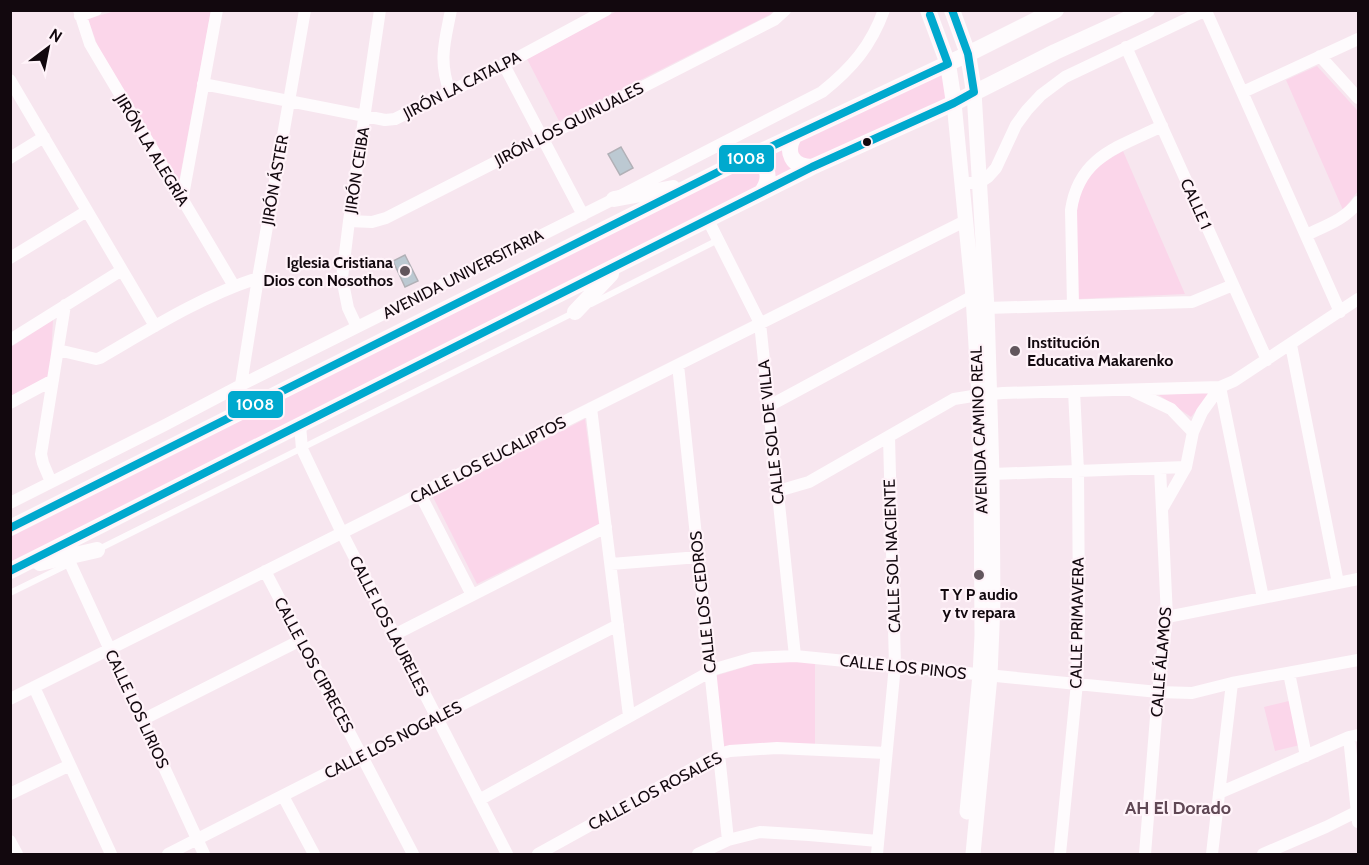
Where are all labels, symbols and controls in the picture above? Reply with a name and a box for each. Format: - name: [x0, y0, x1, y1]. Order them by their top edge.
- north arrow: [18, 18, 78, 78]
- text: N: [46, 25, 66, 47]
- street label: JIRÓN LA CATALPA: [399, 47, 524, 123]
- street label: JIRÓN LOS QUINUALES: [490, 78, 647, 170]
- street label: JIRÓN LA ALEGRÍA: [111, 90, 193, 210]
- street label: JIRÓN CEIBA: [341, 125, 373, 216]
- street label: JIRÓN ÁSTER: [258, 133, 292, 228]
- unlabelled marker: [861, 136, 873, 148]
- line badge: 1008: [718, 144, 775, 173]
- text: 1008: [727, 149, 765, 168]
- street label: CALLE 1: [1176, 176, 1216, 232]
- street label: AVENIDA UNIVERSITARIA: [380, 225, 547, 323]
- place label: Iglesia Cristiana Dios con Nosothos: [263, 253, 393, 290]
- marker: Iglesia Cristiana Dios con Nosothos: [398, 264, 412, 278]
- place label: Institución Educativa Makarenko: [1027, 333, 1173, 370]
- marker: Institución Educativa Makarenko: [1008, 344, 1022, 358]
- street label: AVENIDA CAMINO REAL: [967, 346, 991, 514]
- street label: CALLE SOL DE VILLA: [754, 359, 788, 505]
- line badge: 1008: [227, 390, 284, 419]
- text: 1008: [236, 395, 274, 414]
- street label: CALLE LOS EUCALIPTOS: [407, 412, 569, 508]
- street label: CALLE SOL NACIENTE: [880, 479, 904, 633]
- street label: CALLE LOS CEDROS: [686, 530, 720, 674]
- street label: CALLE LOS LAURELES: [345, 553, 433, 699]
- street label: CALLE PRIMAVERA: [1066, 557, 1088, 689]
- marker: T Y P audio y tv repara: [972, 568, 986, 582]
- place label: T Y P audio y tv repara: [940, 585, 1018, 622]
- street label: CALLE LOS CIPRECES: [270, 594, 358, 736]
- street label: CALLE ÁLAMOS: [1147, 606, 1175, 718]
- street label: CALLE LOS LIRIOS: [101, 647, 173, 771]
- street label: CALLE LOS PINOS: [839, 651, 967, 683]
- street label: CALLE LOS NOGALES: [321, 697, 465, 783]
- street label: CALLE LOS ROSALES: [585, 748, 725, 834]
- district label: AH El Dorado: [1125, 797, 1231, 819]

